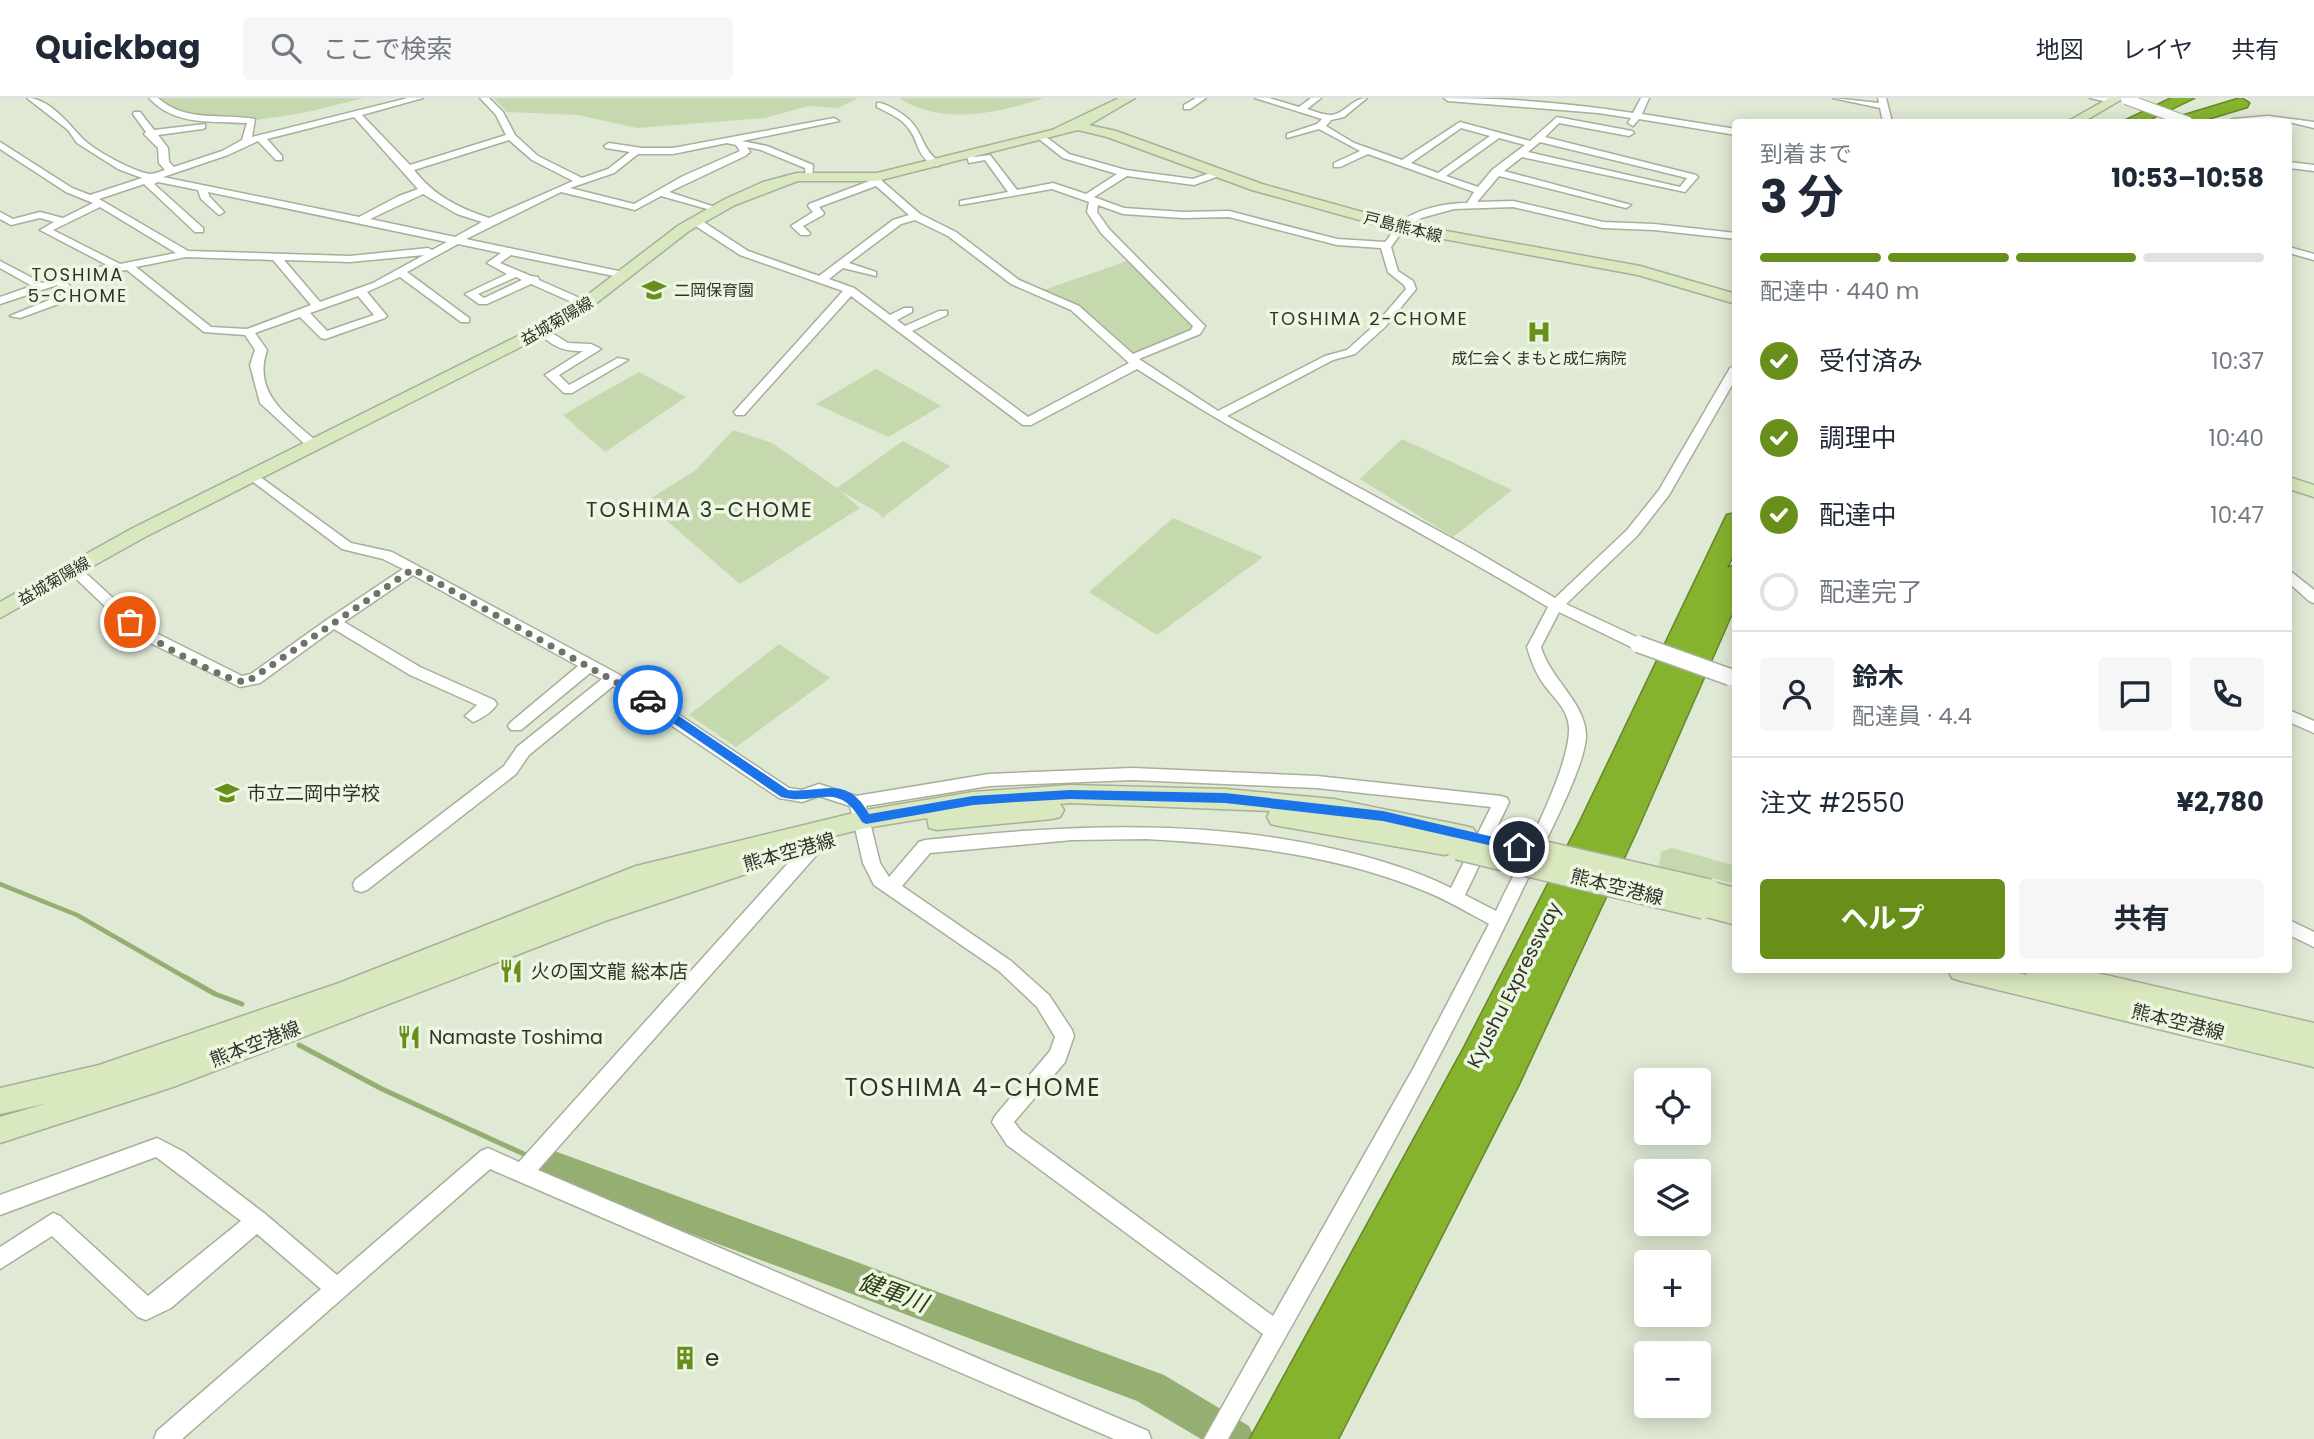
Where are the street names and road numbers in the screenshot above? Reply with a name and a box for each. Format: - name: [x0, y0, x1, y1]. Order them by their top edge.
- street label: 戸島熊本線: [1361, 206, 1445, 248]
- street label: 益城菊陽線: [517, 291, 597, 351]
- street label: 益城菊陽線: [14, 551, 94, 611]
- street label: 熊本空港線: [740, 826, 838, 878]
- street label: 熊本空港線: [1568, 862, 1666, 912]
- street label: Kyushu Expressway: [1460, 897, 1568, 1073]
- street label: 熊本空港線: [2129, 997, 2227, 1047]
- street label: 熊本空港線: [206, 1014, 304, 1074]

